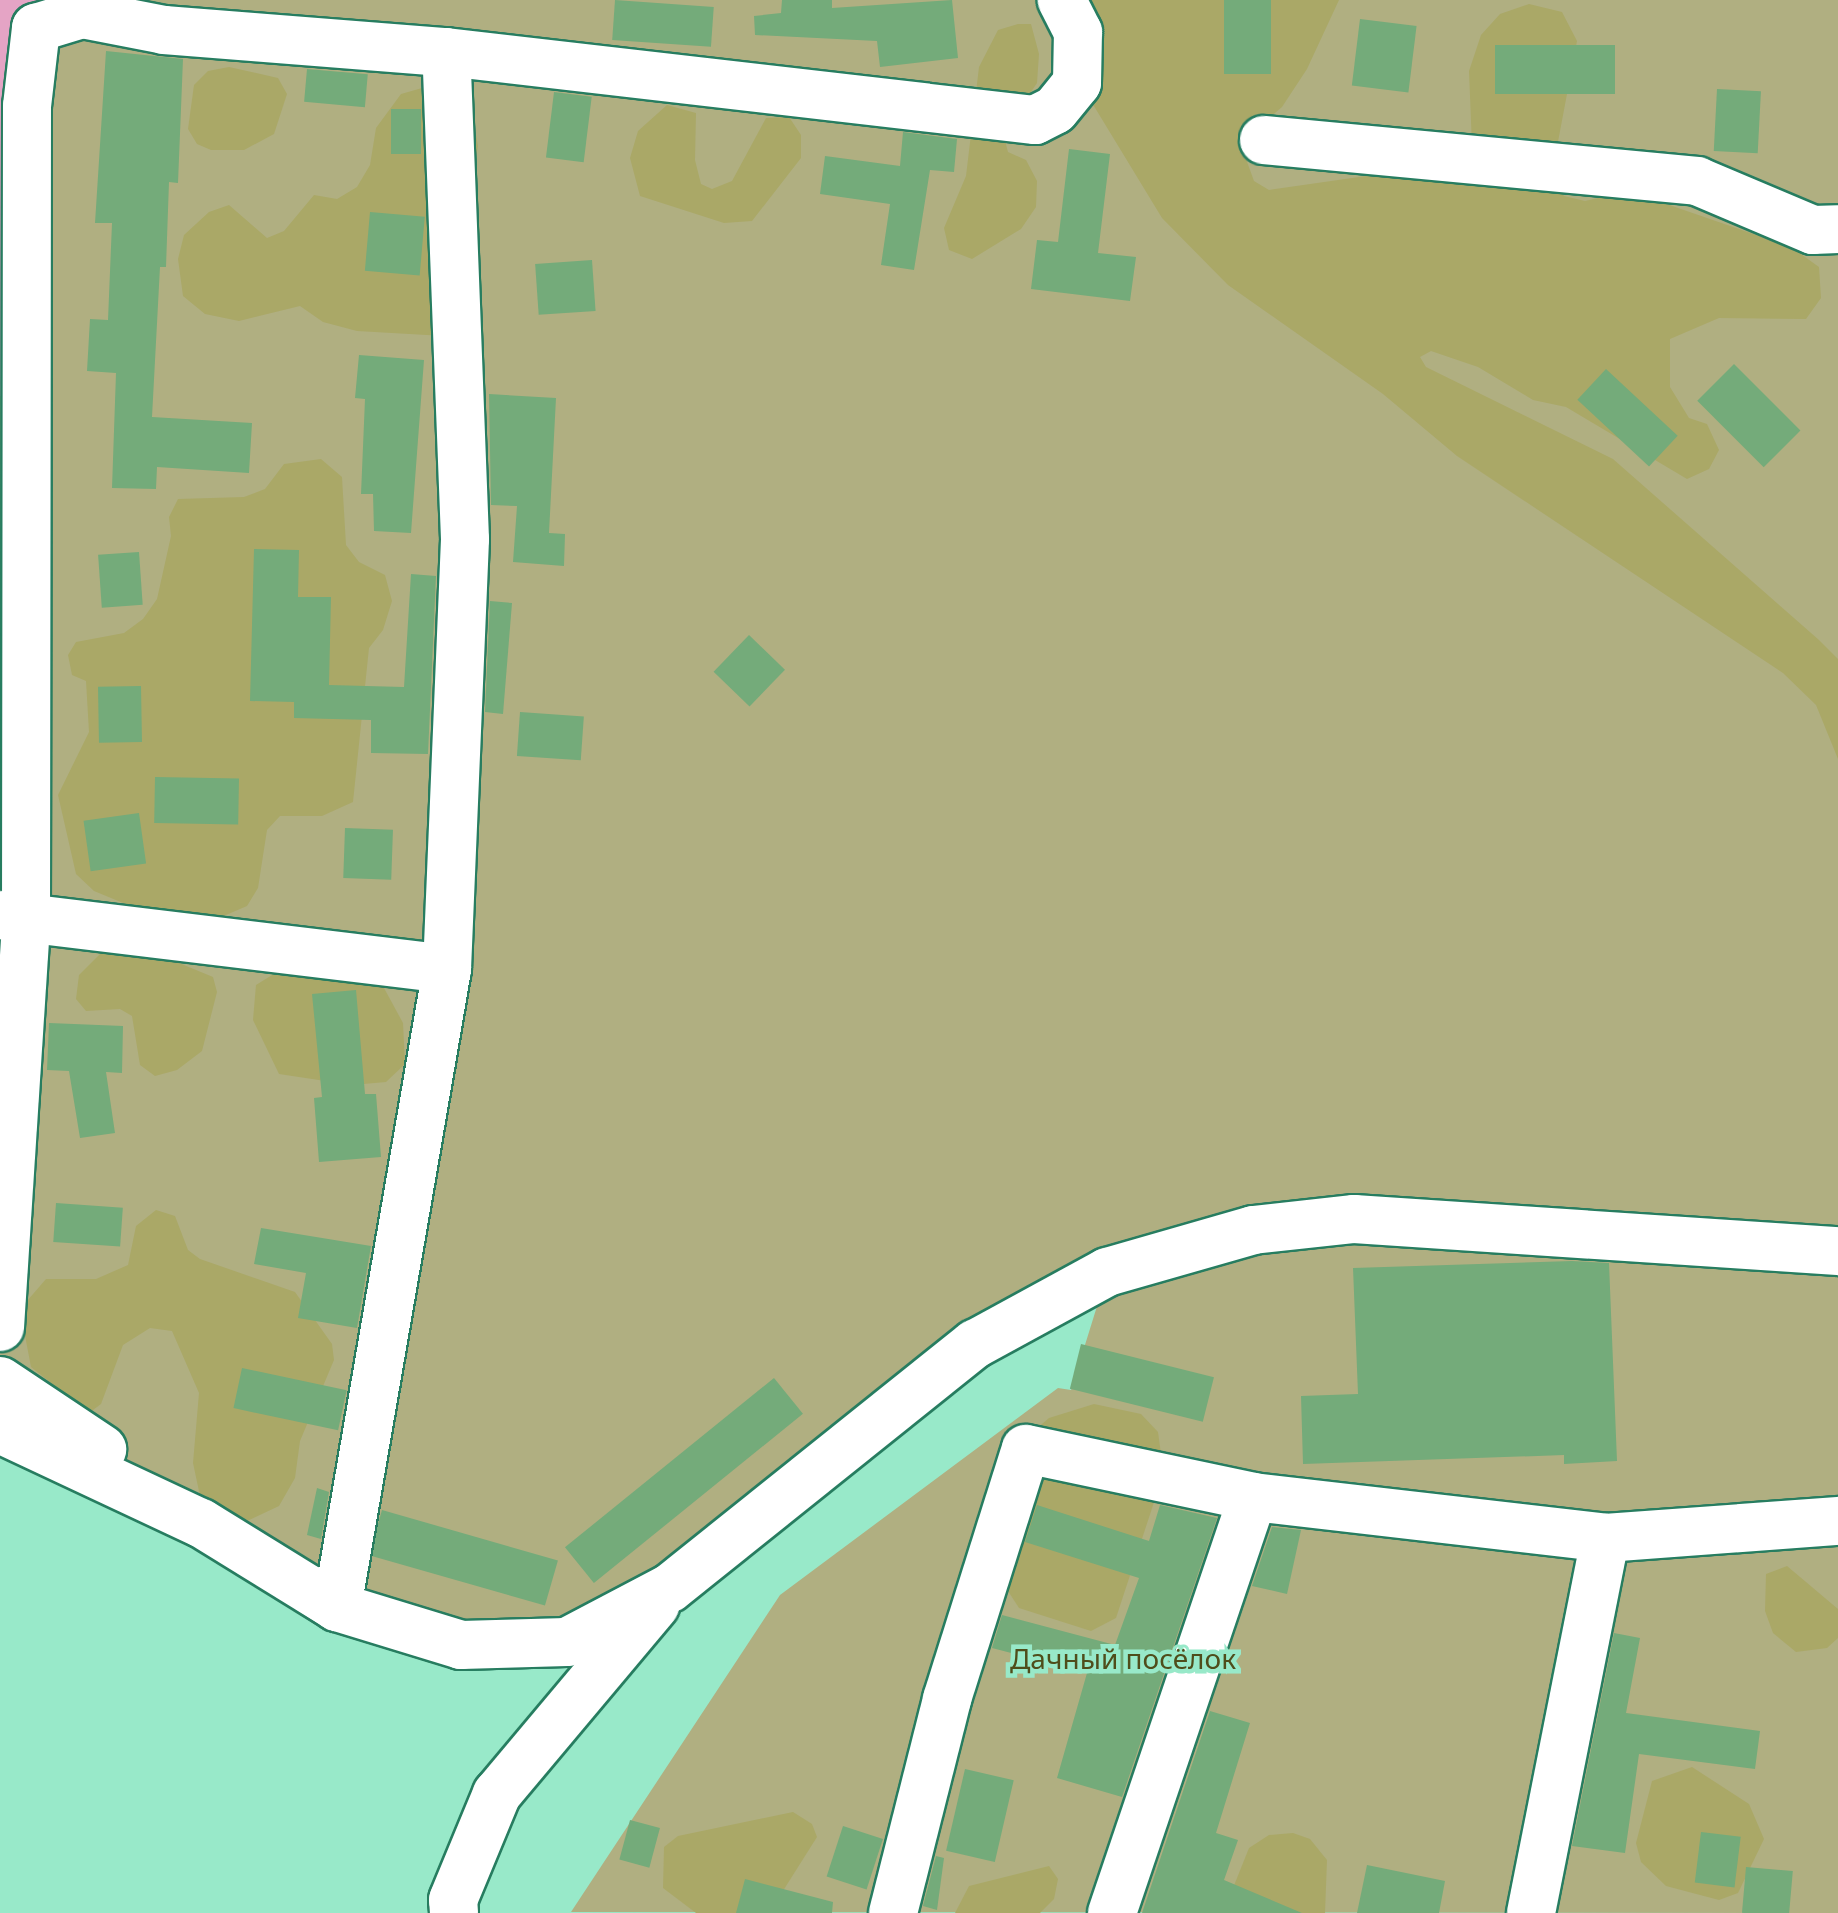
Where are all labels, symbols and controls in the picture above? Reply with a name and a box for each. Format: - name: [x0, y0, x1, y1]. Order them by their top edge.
- park label: Дачный посёлок: [1010, 1641, 1236, 1675]

